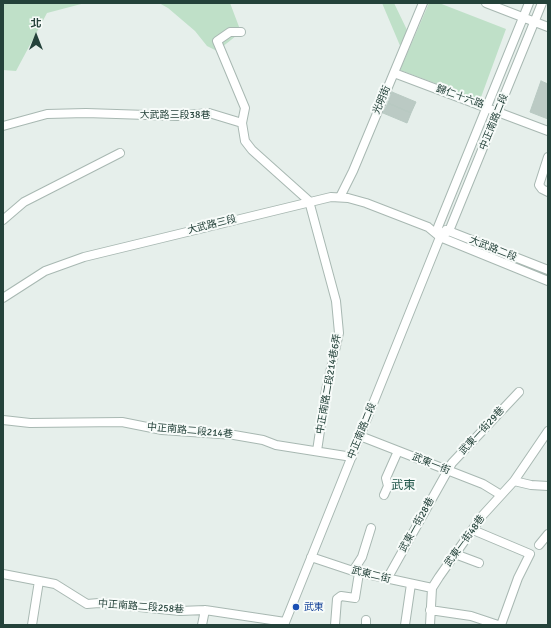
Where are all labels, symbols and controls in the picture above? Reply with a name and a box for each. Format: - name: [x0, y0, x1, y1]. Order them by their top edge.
- north arrow: [16, 16, 56, 56]
- text: 北: [31, 17, 42, 30]
- street label: 歸仁十六路: [434, 83, 486, 111]
- street label: 光明街: [371, 84, 393, 116]
- street label: 中正南路二段: [477, 92, 511, 152]
- street label: 大武路三段38巷: [140, 109, 210, 121]
- street label: 大武路三段: [186, 213, 238, 237]
- street label: 大武路二段: [468, 234, 518, 264]
- street label: 中正南路二段214巷6弄: [314, 333, 344, 435]
- street label: 中正南路二段: [345, 401, 379, 461]
- street label: 武東一街29巷: [457, 405, 507, 457]
- street label: 中正南路二段214巷: [147, 421, 233, 441]
- street label: 武東一街: [410, 451, 452, 477]
- district label: 武東: [391, 479, 415, 493]
- street label: 武東一街28巷: [397, 496, 437, 554]
- street label: 武東一街48巷: [442, 513, 488, 569]
- street label: 武東二街: [350, 564, 392, 586]
- street label: 中正南路二段258巷: [98, 598, 184, 616]
- place label: 武東: [304, 601, 324, 613]
- marker: 武東: [291, 602, 301, 612]

